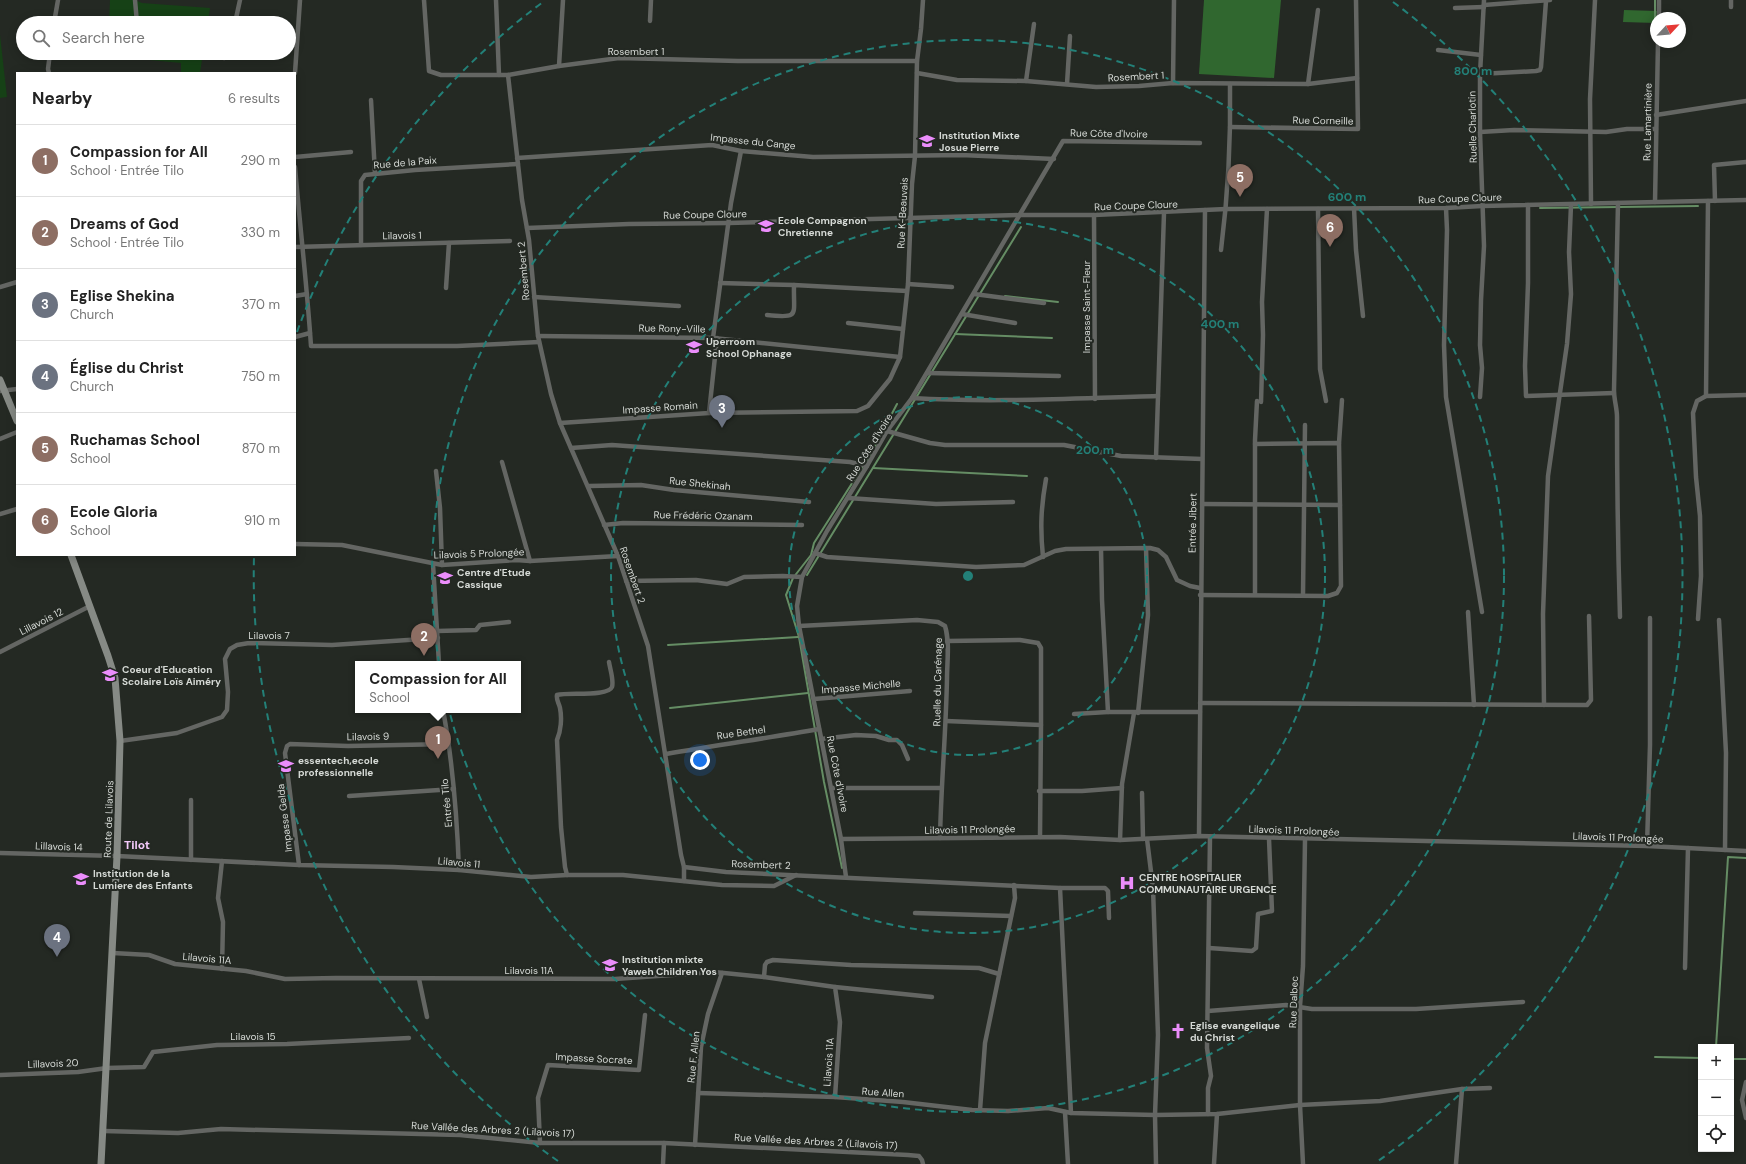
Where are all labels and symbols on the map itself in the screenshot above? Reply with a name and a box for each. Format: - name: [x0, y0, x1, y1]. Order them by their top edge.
- north arrow: [1650, 12, 1686, 48]
- street label: Rosembert 1: [608, 45, 664, 58]
- text: 800 m: [1454, 63, 1492, 79]
- street label: Rosembert 1: [1107, 69, 1165, 84]
- street label: Rue Lamartinière: [1640, 83, 1655, 161]
- street label: Ruelle Charlotin: [1465, 91, 1480, 163]
- street label: Rue Corneille: [1292, 113, 1354, 128]
- street label: Rue Côte d'Ivoire: [1070, 126, 1148, 141]
- place label: Institution Mixte Josue Pierre: [939, 129, 1020, 154]
- street label: Impasse du Cange: [710, 131, 796, 152]
- school or university icon: Institution Mixte Josue Pierre: [918, 132, 936, 150]
- street label: Rue de la Paix: [373, 153, 437, 172]
- pin: 5: [1227, 164, 1253, 197]
- street label: Rue K-Beauvais: [894, 177, 911, 249]
- text: 600 m: [1328, 189, 1366, 205]
- street label: Rue Coupe Cloure: [1418, 191, 1502, 206]
- street label: Rue Coupe Cloure: [1094, 198, 1178, 213]
- street label: Rue Coupe Cloure: [663, 207, 747, 222]
- place label: Ecole Compagnon Chretienne: [778, 214, 867, 239]
- pin: 6: [1317, 214, 1343, 247]
- school or university icon: Ecole Compagnon Chretienne: [757, 217, 775, 235]
- street label: Lilavois 1: [382, 229, 422, 242]
- street label: Rosembert 2: [514, 241, 533, 301]
- street label: Impasse Saint-Fleur: [1080, 260, 1093, 353]
- text: 400 m: [1201, 316, 1239, 332]
- street label: Rue Rony-Ville: [638, 321, 706, 336]
- place label: Uperroom School Ophanage: [706, 335, 792, 360]
- school or university icon: Uperroom School Ophanage: [685, 338, 703, 356]
- pin: 3: [709, 395, 735, 428]
- street label: Impasse Romain: [622, 398, 698, 417]
- street label: Rue Côte d'Ivoire: [843, 411, 896, 484]
- text: 200 m: [1076, 442, 1114, 458]
- street label: Rue Shekinah: [669, 474, 732, 493]
- street label: Entrée Jibert: [1185, 493, 1200, 553]
- street label: Rue Frédéric Ozanam: [653, 508, 753, 523]
- street label: Lilavois 5 Prolongée: [433, 545, 525, 562]
- street label: Rosembert 2: [617, 545, 648, 605]
- place label: Centre d'Etude Cassique: [457, 566, 531, 591]
- school or university icon: Centre d'Etude Cassique: [436, 569, 454, 587]
- centre of rings: [961, 569, 975, 583]
- street label: Lillavois 12: [17, 605, 65, 638]
- pin: 2: [411, 623, 437, 656]
- street label: Lilavois 7: [248, 629, 290, 642]
- street label: Ruelle du Carénage: [930, 637, 945, 727]
- place label: Coeur d'Education Scolaire Loïs Aiméry: [122, 663, 221, 688]
- school or university icon: Coeur d'Education Scolaire Loïs Aiméry: [101, 666, 119, 684]
- street label: Impasse Michelle: [821, 677, 901, 696]
- street label: Rue Bethel: [716, 723, 766, 742]
- pin: 1: [425, 726, 451, 759]
- street label: Lilavois 9: [347, 730, 389, 743]
- street label: Rue Côte d'Ivoire: [824, 735, 851, 814]
- your location: [690, 750, 710, 770]
- place label: essentech,ecole professionnelle: [298, 754, 379, 779]
- school or university icon: essentech,ecole professionnelle: [277, 757, 295, 775]
- street label: Entrée Tilo: [438, 778, 455, 828]
- street label: Route de Lilavois: [101, 780, 116, 858]
- street label: Impasse Gelda: [274, 783, 295, 853]
- street label: Lilavois 11 Prolongée: [924, 822, 1016, 837]
- street label: Lilavois 11 Prolongée: [1248, 822, 1340, 839]
- street label: Lilavois 11 Prolongée: [1572, 829, 1664, 846]
- district label: Tilot: [124, 837, 150, 853]
- street label: Lillavois 14: [35, 839, 83, 854]
- street label: Lilavois 11: [437, 854, 481, 871]
- street label: Rosembert 2: [731, 857, 791, 872]
- place label: Institution de la Lumiere des Enfants: [93, 867, 193, 892]
- school or university icon: Institution de la Lumiere des Enfants: [72, 870, 90, 888]
- place label: CENTRE hOSPITALIER COMMUNAUTAIRE URGENCE: [1139, 871, 1277, 896]
- hospital icon: CENTRE hOSPITALIER COMMUNAUTAIRE URGENCE: [1118, 874, 1136, 892]
- pin: 4: [44, 924, 70, 957]
- street label: Lilavois 11A: [182, 950, 232, 967]
- place label: Institution mixte Yaweh Children Yos: [622, 953, 717, 978]
- school or university icon: Institution mixte Yaweh Children Yos: [601, 956, 619, 974]
- street label: Lilavois 11A: [504, 964, 554, 977]
- street label: Rue Dalbec: [1286, 975, 1301, 1028]
- place label: Eglise evangelique du Christ: [1190, 1019, 1280, 1044]
- church icon: Eglise evangelique du Christ: [1169, 1022, 1187, 1040]
- street label: Lilavois 15: [230, 1030, 276, 1043]
- street label: Rue F. Allen: [684, 1030, 703, 1084]
- street label: Lilavois 11A: [820, 1037, 837, 1087]
- street label: Impasse Socrate: [555, 1050, 633, 1067]
- street label: Lillavois 20: [27, 1056, 79, 1071]
- street label: Rue Allen: [861, 1085, 905, 1100]
- street label: Rue Vallée des Arbres 2 (Lilavois 17): [411, 1119, 575, 1140]
- street label: Rue Vallée des Arbres 2 (Lilavois 17): [734, 1131, 898, 1152]

